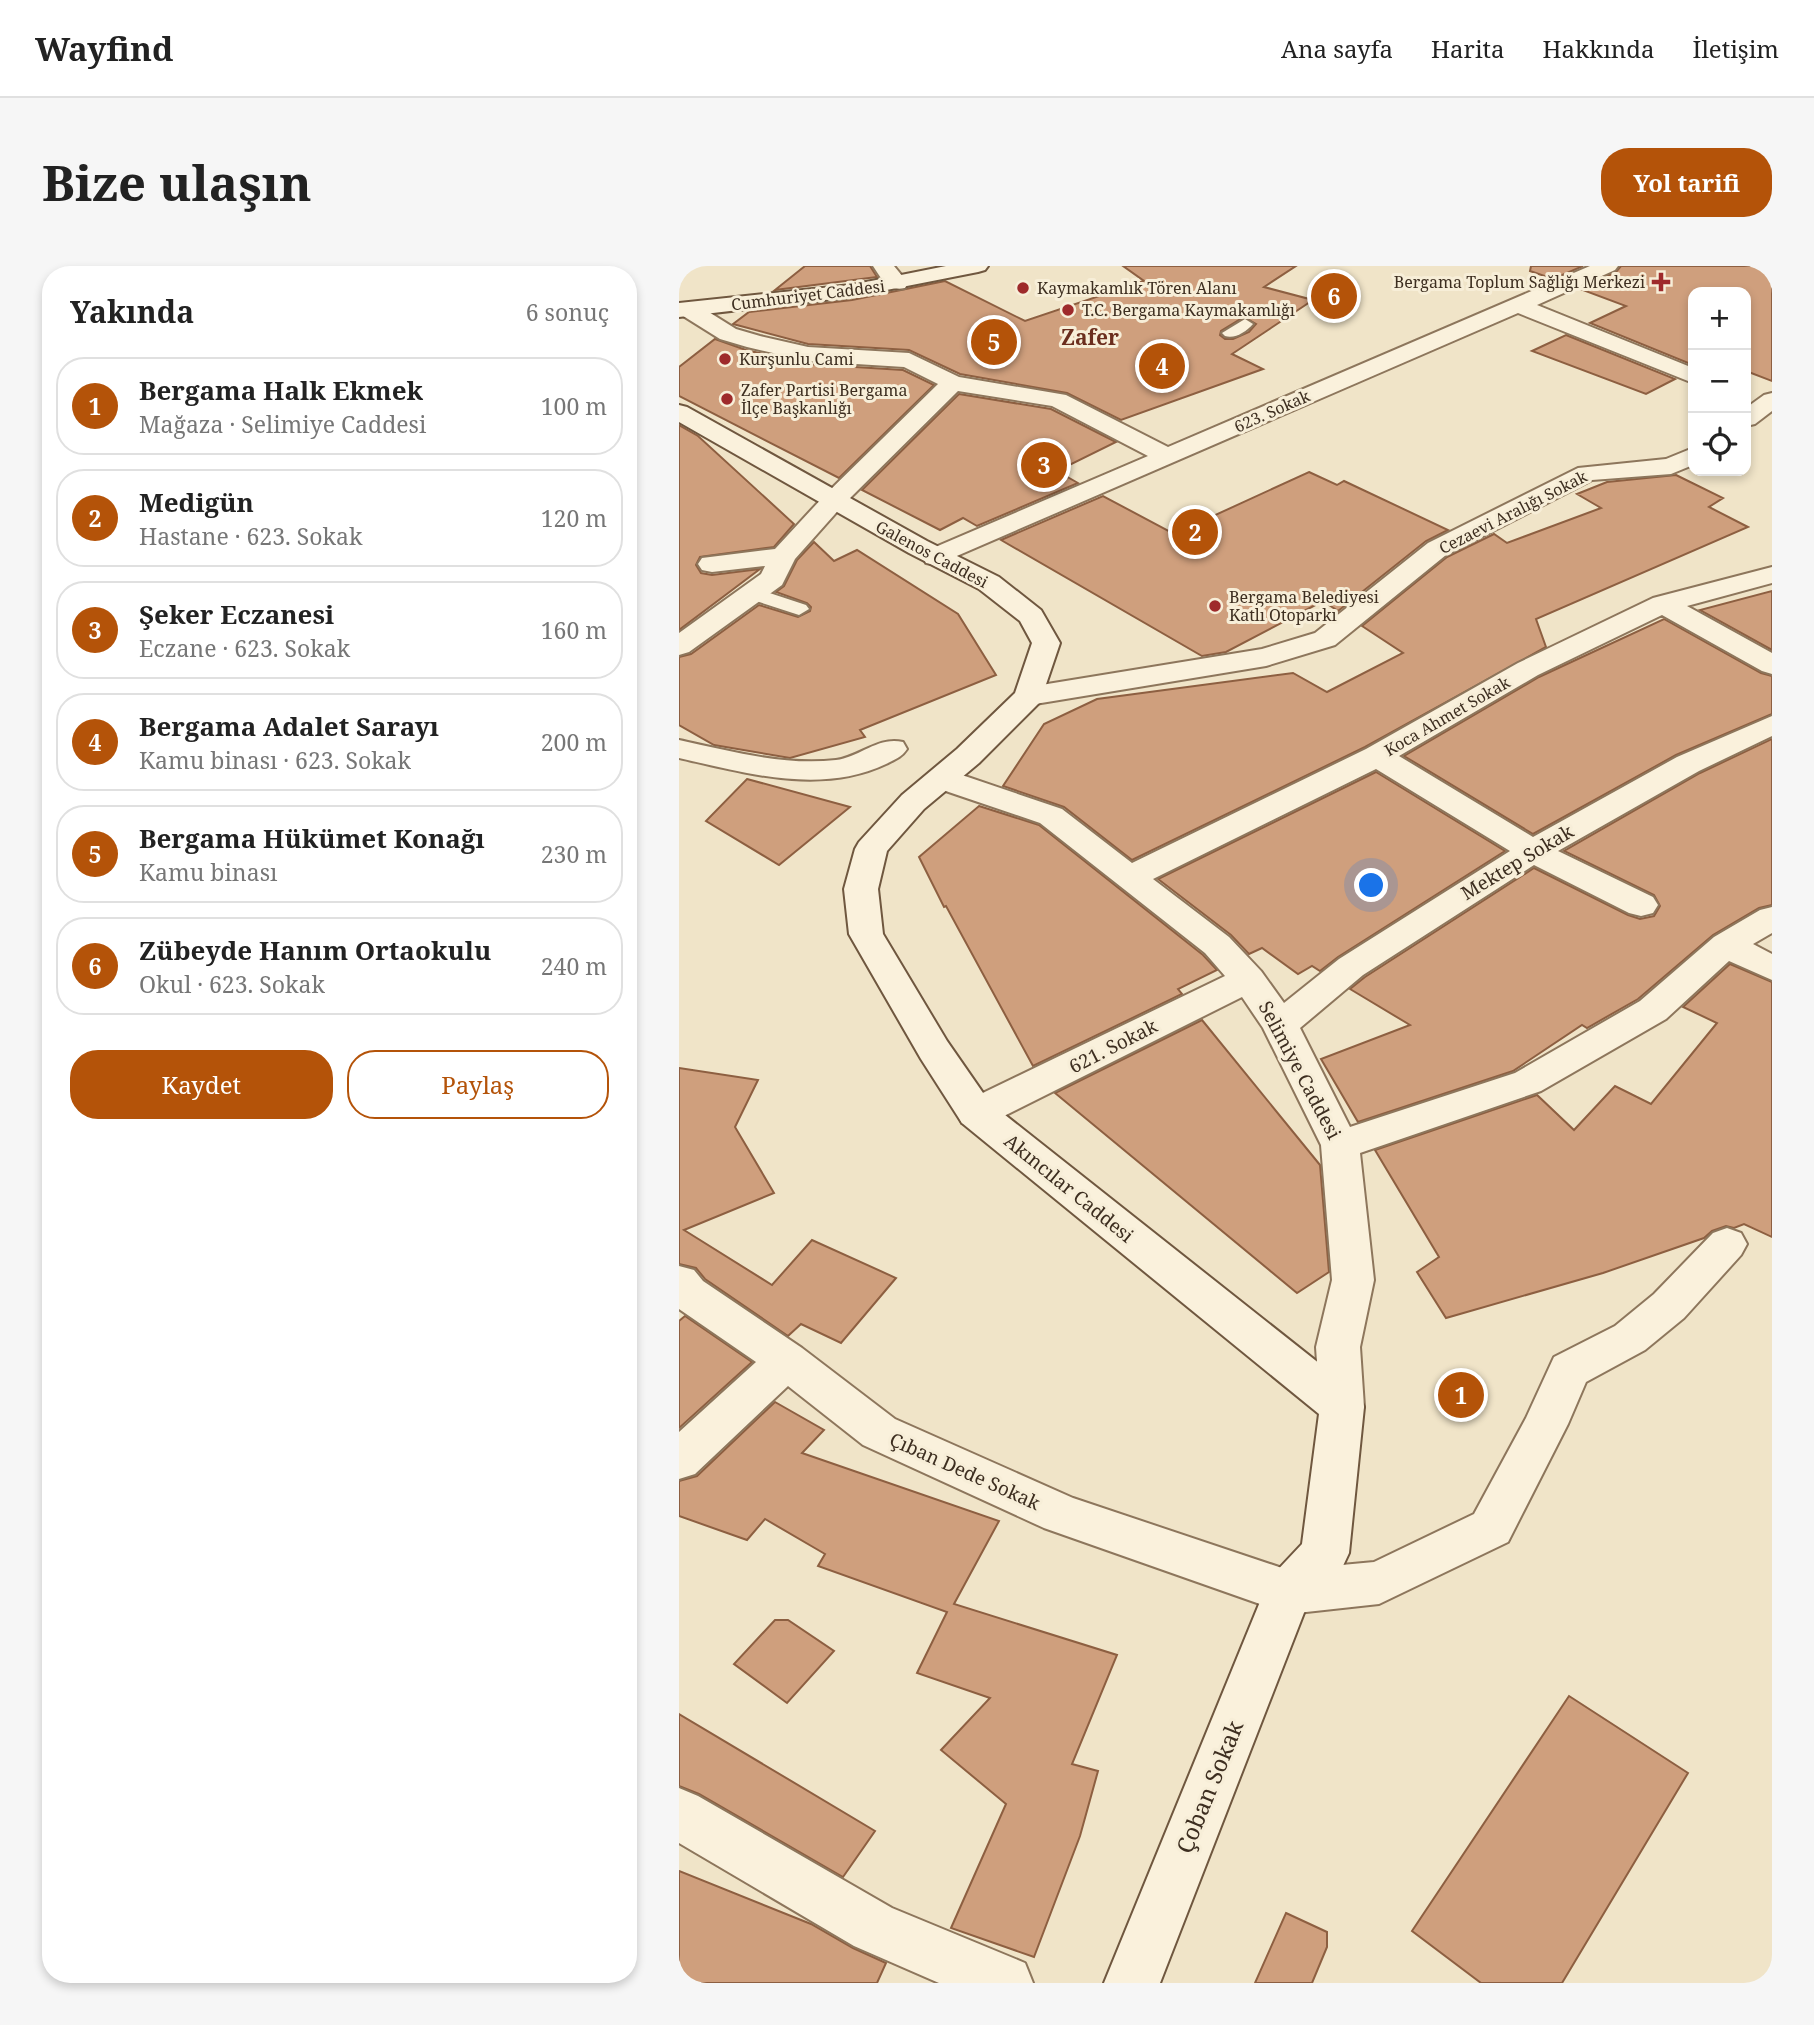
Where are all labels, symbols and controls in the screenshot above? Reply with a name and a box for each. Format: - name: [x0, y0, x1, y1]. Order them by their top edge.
- text: Wayfind: [35, 26, 174, 71]
- text: Ana sayfa: [1281, 32, 1393, 65]
- text: Harita: [1431, 32, 1505, 65]
- text: Hakkında: [1543, 32, 1655, 65]
- text: İletişim: [1693, 32, 1779, 65]
- button: Yol tarifi: [1601, 148, 1772, 217]
- text: Bize ulaşın: [42, 149, 312, 215]
- pin: 6: [1311, 270, 1357, 322]
- place label: Bergama Toplum Sağlığı Merkezi: [1394, 271, 1645, 293]
- marker: Bergama Toplum Sağlığı Merkezi: [1651, 272, 1671, 292]
- street label: Cumhuriyet Caddesi: [730, 275, 886, 315]
- place label: Kaymakamlık Tören Alanı: [1037, 277, 1237, 299]
- marker: Kaymakamlık Tören Alanı: [1015, 280, 1031, 296]
- map controls: [1688, 287, 1751, 476]
- button: +: [1688, 287, 1751, 350]
- text: Yakında: [70, 291, 194, 332]
- text: 6 sonuç: [526, 296, 609, 328]
- place label: T.C. Bergama Kaymakamlığı: [1082, 299, 1295, 321]
- marker: T.C. Bergama Kaymakamlığı: [1060, 302, 1076, 318]
- pin: 5: [971, 316, 1017, 368]
- district label: Zafer: [1061, 323, 1119, 351]
- pin: 4: [1139, 340, 1185, 392]
- place label: Kurşunlu Cami: [739, 348, 854, 370]
- button: −: [1688, 350, 1751, 413]
- marker: Kurşunlu Cami: [717, 351, 733, 367]
- text: Bergama Halk Ekmek: [139, 372, 423, 408]
- place label: Zafer Partisi Bergama İlçe Başkanlığı: [741, 379, 907, 419]
- street label: 623. Sokak: [1231, 384, 1314, 437]
- text: 1: [89, 390, 102, 422]
- text: 100 m: [541, 390, 607, 422]
- marker: Zafer Partisi Bergama İlçe Başkanlığı: [719, 391, 735, 407]
- text: Mağaza · Selimiye Caddesi: [139, 408, 426, 440]
- button: locate: [1688, 413, 1751, 476]
- pin: 3: [1021, 439, 1067, 491]
- street label: Cezaevi Aralığı Sokak: [1435, 465, 1592, 559]
- text: Medigün: [139, 484, 254, 520]
- text: 2: [89, 502, 102, 534]
- text: 120 m: [541, 502, 607, 534]
- pin: 2: [1172, 506, 1218, 558]
- street label: Galenos Caddesi: [872, 515, 992, 593]
- text: Hastane · 623. Sokak: [139, 520, 362, 552]
- place label: Bergama Belediyesi Katlı Otoparkı: [1229, 586, 1379, 626]
- text: Şeker Eczanesi: [139, 596, 334, 632]
- marker: Bergama Belediyesi Katlı Otoparkı: [1207, 598, 1223, 614]
- text: 3: [89, 614, 102, 646]
- text: 160 m: [541, 614, 607, 646]
- text: Eczane · 623. Sokak: [139, 632, 350, 664]
- street label: Koca Ahmet Sokak: [1380, 671, 1514, 761]
- text: Bergama Adalet Sarayı: [139, 708, 439, 744]
- text: 4: [89, 726, 102, 758]
- text: 200 m: [541, 726, 607, 758]
- text: Kamu binası · 623. Sokak: [139, 744, 411, 776]
- street label: Mektep Sokak: [1456, 818, 1579, 906]
- text: Bergama Hükümet Konağı: [139, 820, 485, 856]
- text: 5: [89, 838, 102, 870]
- text: 230 m: [541, 838, 607, 870]
- text: Kamu binası: [139, 856, 277, 888]
- your location: [1354, 868, 1388, 902]
- text: Zübeyde Hanım Ortaokulu: [139, 932, 491, 968]
- text: 6: [89, 950, 102, 982]
- text: 240 m: [541, 950, 607, 982]
- text: Okul · 623. Sokak: [139, 968, 325, 1000]
- street label: Selimiye Caddesi: [1253, 996, 1347, 1144]
- street label: 621. Sokak: [1064, 1012, 1162, 1079]
- button: Kaydet: [70, 1050, 333, 1119]
- button: Paylaş: [347, 1050, 609, 1119]
- street label: Akıncılar Caddesi: [999, 1128, 1139, 1248]
- pin: 1: [1438, 1369, 1484, 1421]
- street label: Çıban Dede Sokak: [886, 1426, 1045, 1516]
- street label: Çoban Sokak: [1168, 1715, 1251, 1858]

